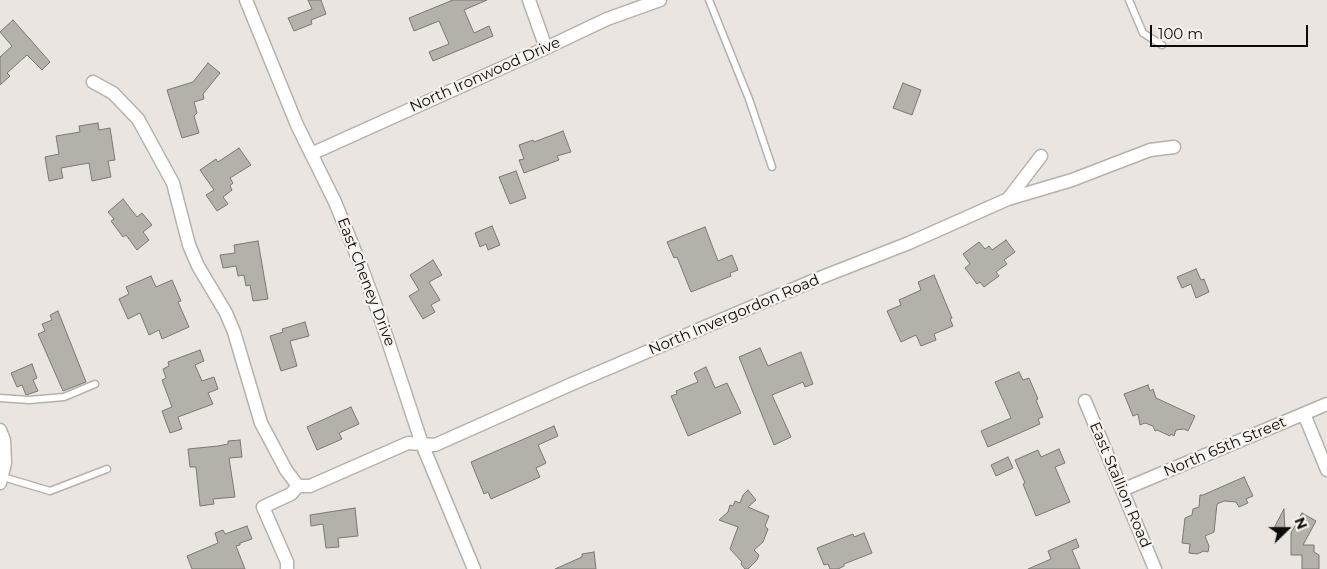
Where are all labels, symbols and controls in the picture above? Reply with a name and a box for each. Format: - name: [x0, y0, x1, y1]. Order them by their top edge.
- scale bar: [1152, 15, 1310, 47]
- text: 100 m: [1158, 24, 1203, 43]
- street label: North Ironwood Drive: [407, 34, 563, 116]
- street label: East Cheney Drive: [333, 215, 399, 349]
- street label: North Invergordon Road: [646, 271, 822, 359]
- street label: North 65th Street: [1161, 413, 1289, 481]
- street label: East Stallion Road: [1085, 419, 1155, 551]
- north arrow: [1262, 504, 1312, 554]
- text: N: [1290, 515, 1311, 532]

